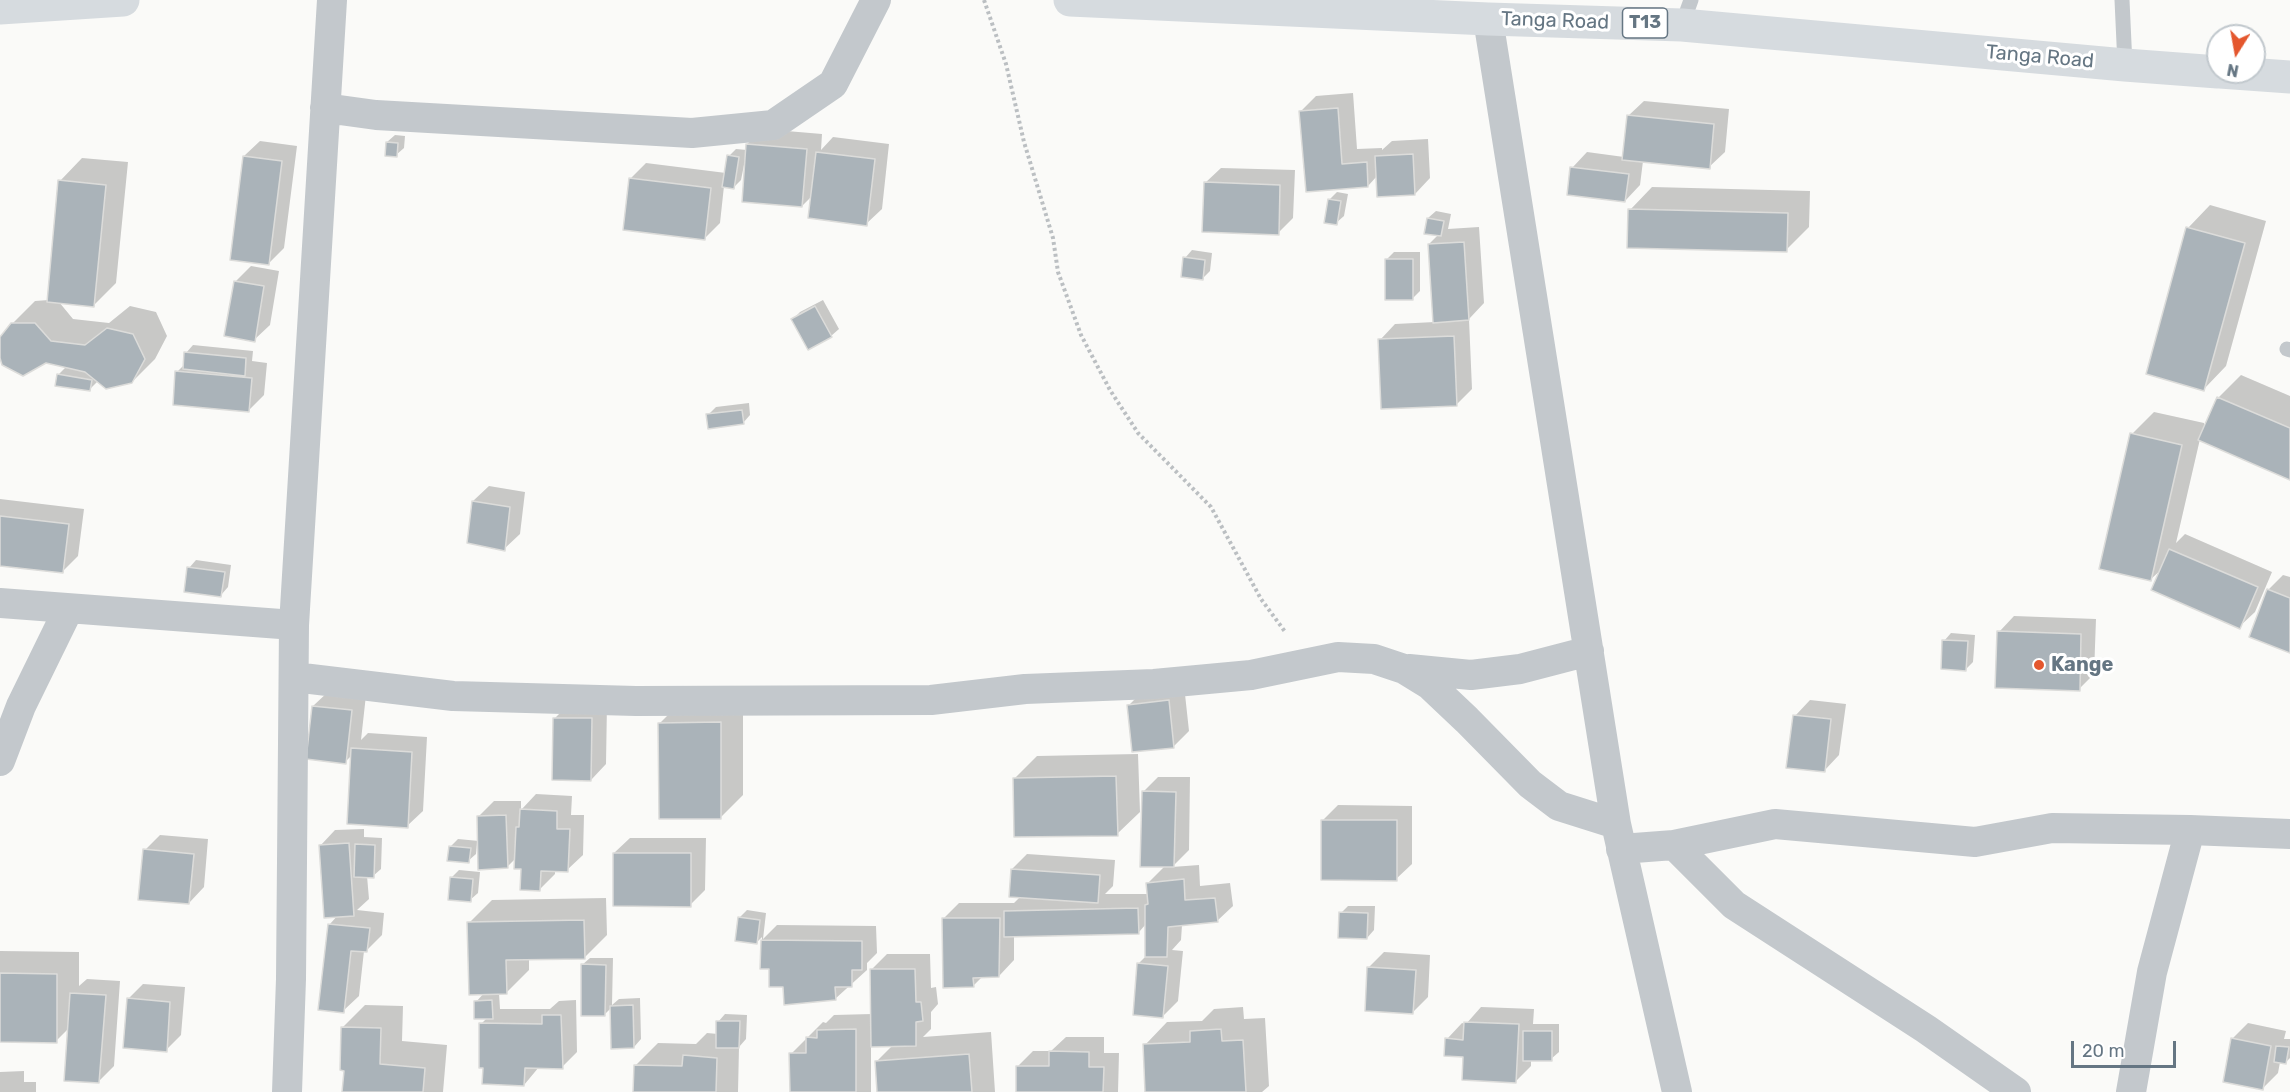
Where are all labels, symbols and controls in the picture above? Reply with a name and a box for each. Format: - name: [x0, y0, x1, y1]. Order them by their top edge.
- street label: Tanga Road: [1501, 7, 1609, 35]
- road number: T13: [1622, 8, 1668, 38]
- north arrow: [2206, 24, 2266, 84]
- street label: Tanga Road: [1985, 40, 2095, 74]
- text: N: [2225, 60, 2240, 81]
- place label: Kange: [2051, 653, 2113, 677]
- marker: Kange: [2032, 658, 2046, 672]
- scale bar: [2074, 1029, 2179, 1067]
- text: 20 m: [2082, 1040, 2124, 1062]

